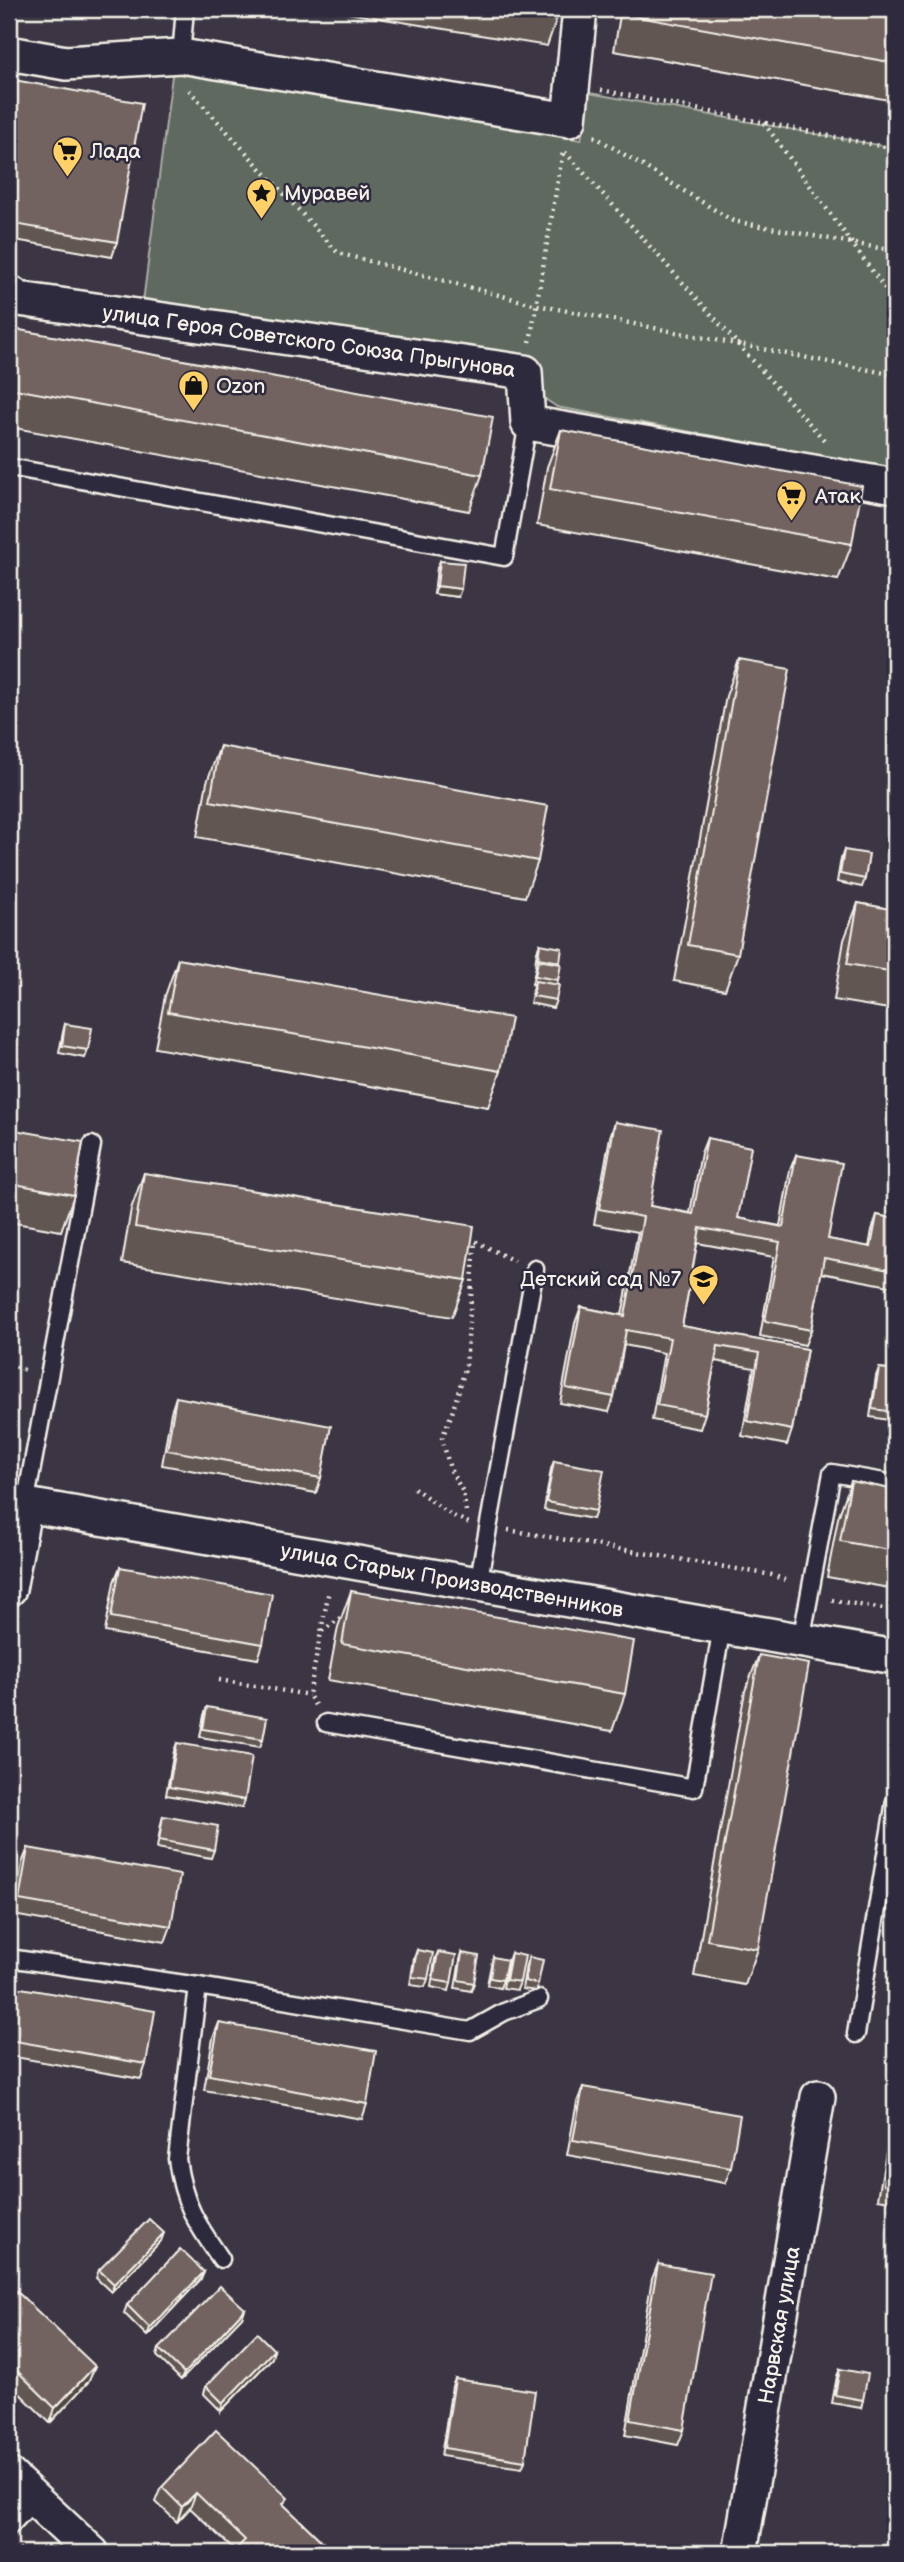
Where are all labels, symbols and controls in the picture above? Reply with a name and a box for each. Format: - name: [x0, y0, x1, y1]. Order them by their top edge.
- supermarket icon: Лада: [50, 134, 84, 178]
- place label: Лада: [89, 139, 142, 164]
- place icon: Муравей: [244, 176, 278, 220]
- place label: Муравей: [284, 181, 370, 206]
- street label: улица Героя Советского Союза Прыгунова: [101, 300, 517, 383]
- shop icon: Ozon: [176, 369, 210, 413]
- place label: Ozon: [216, 374, 265, 399]
- supermarket icon: Атак: [775, 479, 809, 523]
- place label: Атак: [814, 484, 861, 509]
- school or university icon: Детский сад №7: [687, 1262, 721, 1306]
- place label: Детский сад №7: [520, 1267, 682, 1292]
- street label: улица Старых Производственников: [279, 1538, 625, 1623]
- street label: Нарвская улица: [753, 2244, 806, 2406]

